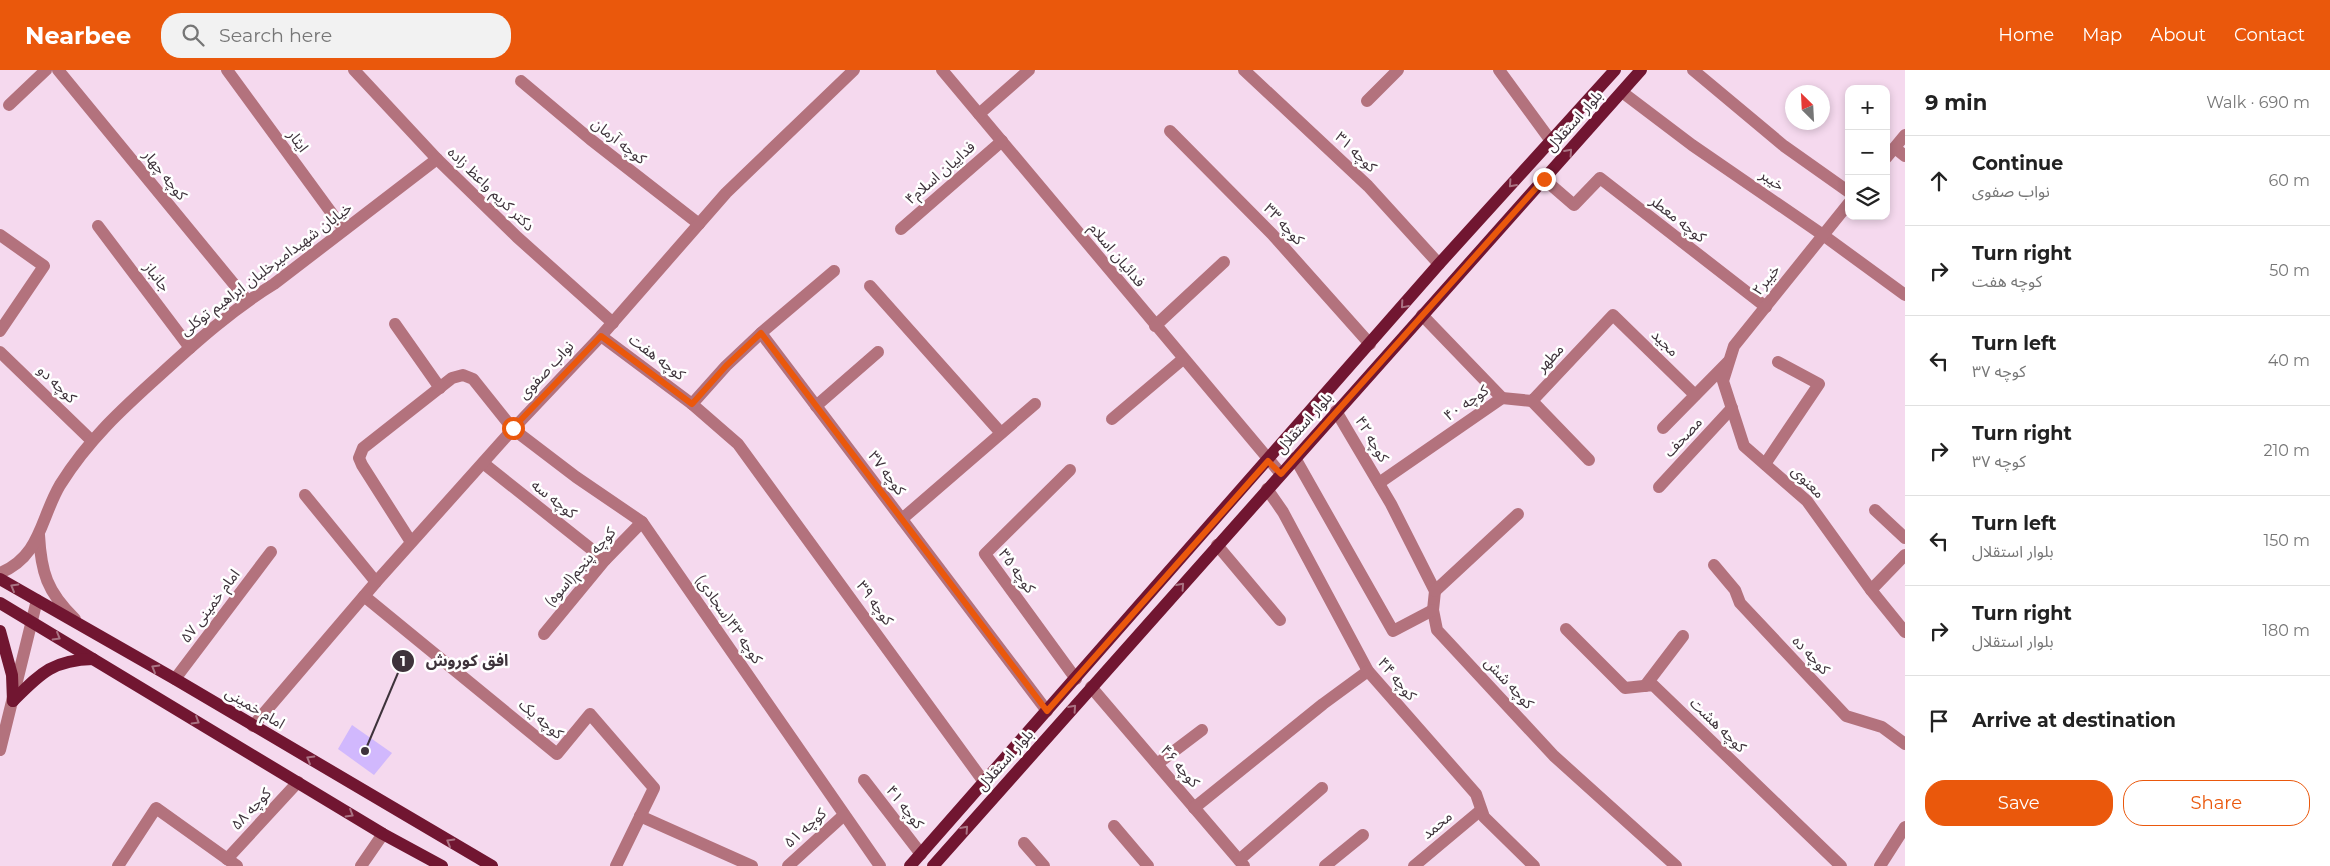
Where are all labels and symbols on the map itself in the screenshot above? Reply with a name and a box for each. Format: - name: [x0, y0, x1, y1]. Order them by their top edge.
- north arrow: [1785, 85, 1830, 130]
- street label: بلوار استقلال: [1541, 86, 1606, 155]
- street label: کوچه آرمان: [587, 113, 651, 169]
- street label: ایثار: [283, 125, 313, 156]
- street label: کوچه ۳۱: [1331, 127, 1382, 177]
- street label: فداییان اسلام۴: [901, 137, 980, 210]
- street label: دکتر کریم واعظ زاده: [443, 142, 539, 236]
- street label: کوچه چهار: [138, 145, 192, 205]
- one-way arrow: [1563, 148, 1572, 157]
- street label: خیبر: [1756, 164, 1788, 195]
- route end: [1533, 168, 1556, 191]
- one-way arrow: [1509, 179, 1518, 188]
- street label: کوچه معطر: [1645, 190, 1711, 248]
- street label: خیابان شهیدامیرخلبان ابراهیم توکلی: [176, 198, 357, 341]
- street label: کوچه ۳۳: [1259, 199, 1309, 250]
- street label: فدائیان اسلام: [1083, 219, 1150, 292]
- street label: جانباز: [140, 257, 175, 295]
- street label: خیبر۲: [1747, 260, 1784, 299]
- one-way arrow: [1400, 300, 1409, 309]
- street label: مجید: [1648, 325, 1683, 360]
- street label: کوچه هفت: [625, 329, 690, 385]
- street label: نواب صفوی: [514, 336, 577, 403]
- street label: مطهر: [1531, 339, 1568, 377]
- street label: کوچه دو: [33, 360, 81, 408]
- street label: کوچه ۴۰: [1440, 380, 1493, 426]
- street label: بلوار استقلال: [1271, 388, 1336, 457]
- street label: کوچه ۴۲: [1350, 412, 1394, 467]
- street label: مصحف: [1659, 413, 1706, 461]
- route start: [502, 417, 525, 440]
- street label: کوچه ۳۷: [864, 447, 911, 500]
- street label: معنوی: [1788, 461, 1829, 502]
- street label: کوچه سه: [527, 475, 581, 524]
- street label: کوچه پنجم(اسوه): [540, 522, 621, 612]
- street label: کوچه ۳۵: [994, 545, 1040, 598]
- street label: امام خمینی ۵۷: [176, 565, 245, 648]
- street label: کوچه ۴۳(سجادی): [691, 570, 768, 668]
- street label: کوچه ۳۹: [852, 577, 898, 630]
- one-way arrow: [1175, 583, 1184, 592]
- one-way arrow: [10, 584, 19, 594]
- one-way arrow: [51, 631, 60, 641]
- street label: کوچه ده: [1788, 631, 1835, 679]
- callout: افق کوروش: [391, 645, 519, 676]
- text: 1: [400, 651, 406, 670]
- text: افق کوروش: [426, 651, 508, 671]
- street label: کوچه ۴۴: [1373, 653, 1421, 705]
- street label: کوچه شش: [1480, 653, 1539, 714]
- one-way arrow: [152, 664, 161, 674]
- street label: امام خمینی: [221, 682, 289, 735]
- street label: کوچه هشت: [1685, 693, 1751, 757]
- street label: کوچه یک: [514, 694, 568, 744]
- one-way arrow: [1067, 704, 1076, 713]
- one-way arrow: [191, 714, 200, 724]
- street label: بلوار استقلال: [972, 725, 1037, 794]
- street label: کوچه ۴۶: [1156, 740, 1205, 792]
- one-way arrow: [307, 756, 316, 766]
- street label: کوچه ۴۱: [882, 781, 929, 834]
- street label: کوچه ۵۸: [226, 783, 276, 834]
- street label: کوچه ۵۱: [780, 803, 831, 852]
- street label: محمد: [1418, 806, 1456, 843]
- one-way arrow: [345, 807, 354, 817]
- one-way arrow: [959, 826, 968, 835]
- one-way arrow: [446, 839, 455, 849]

